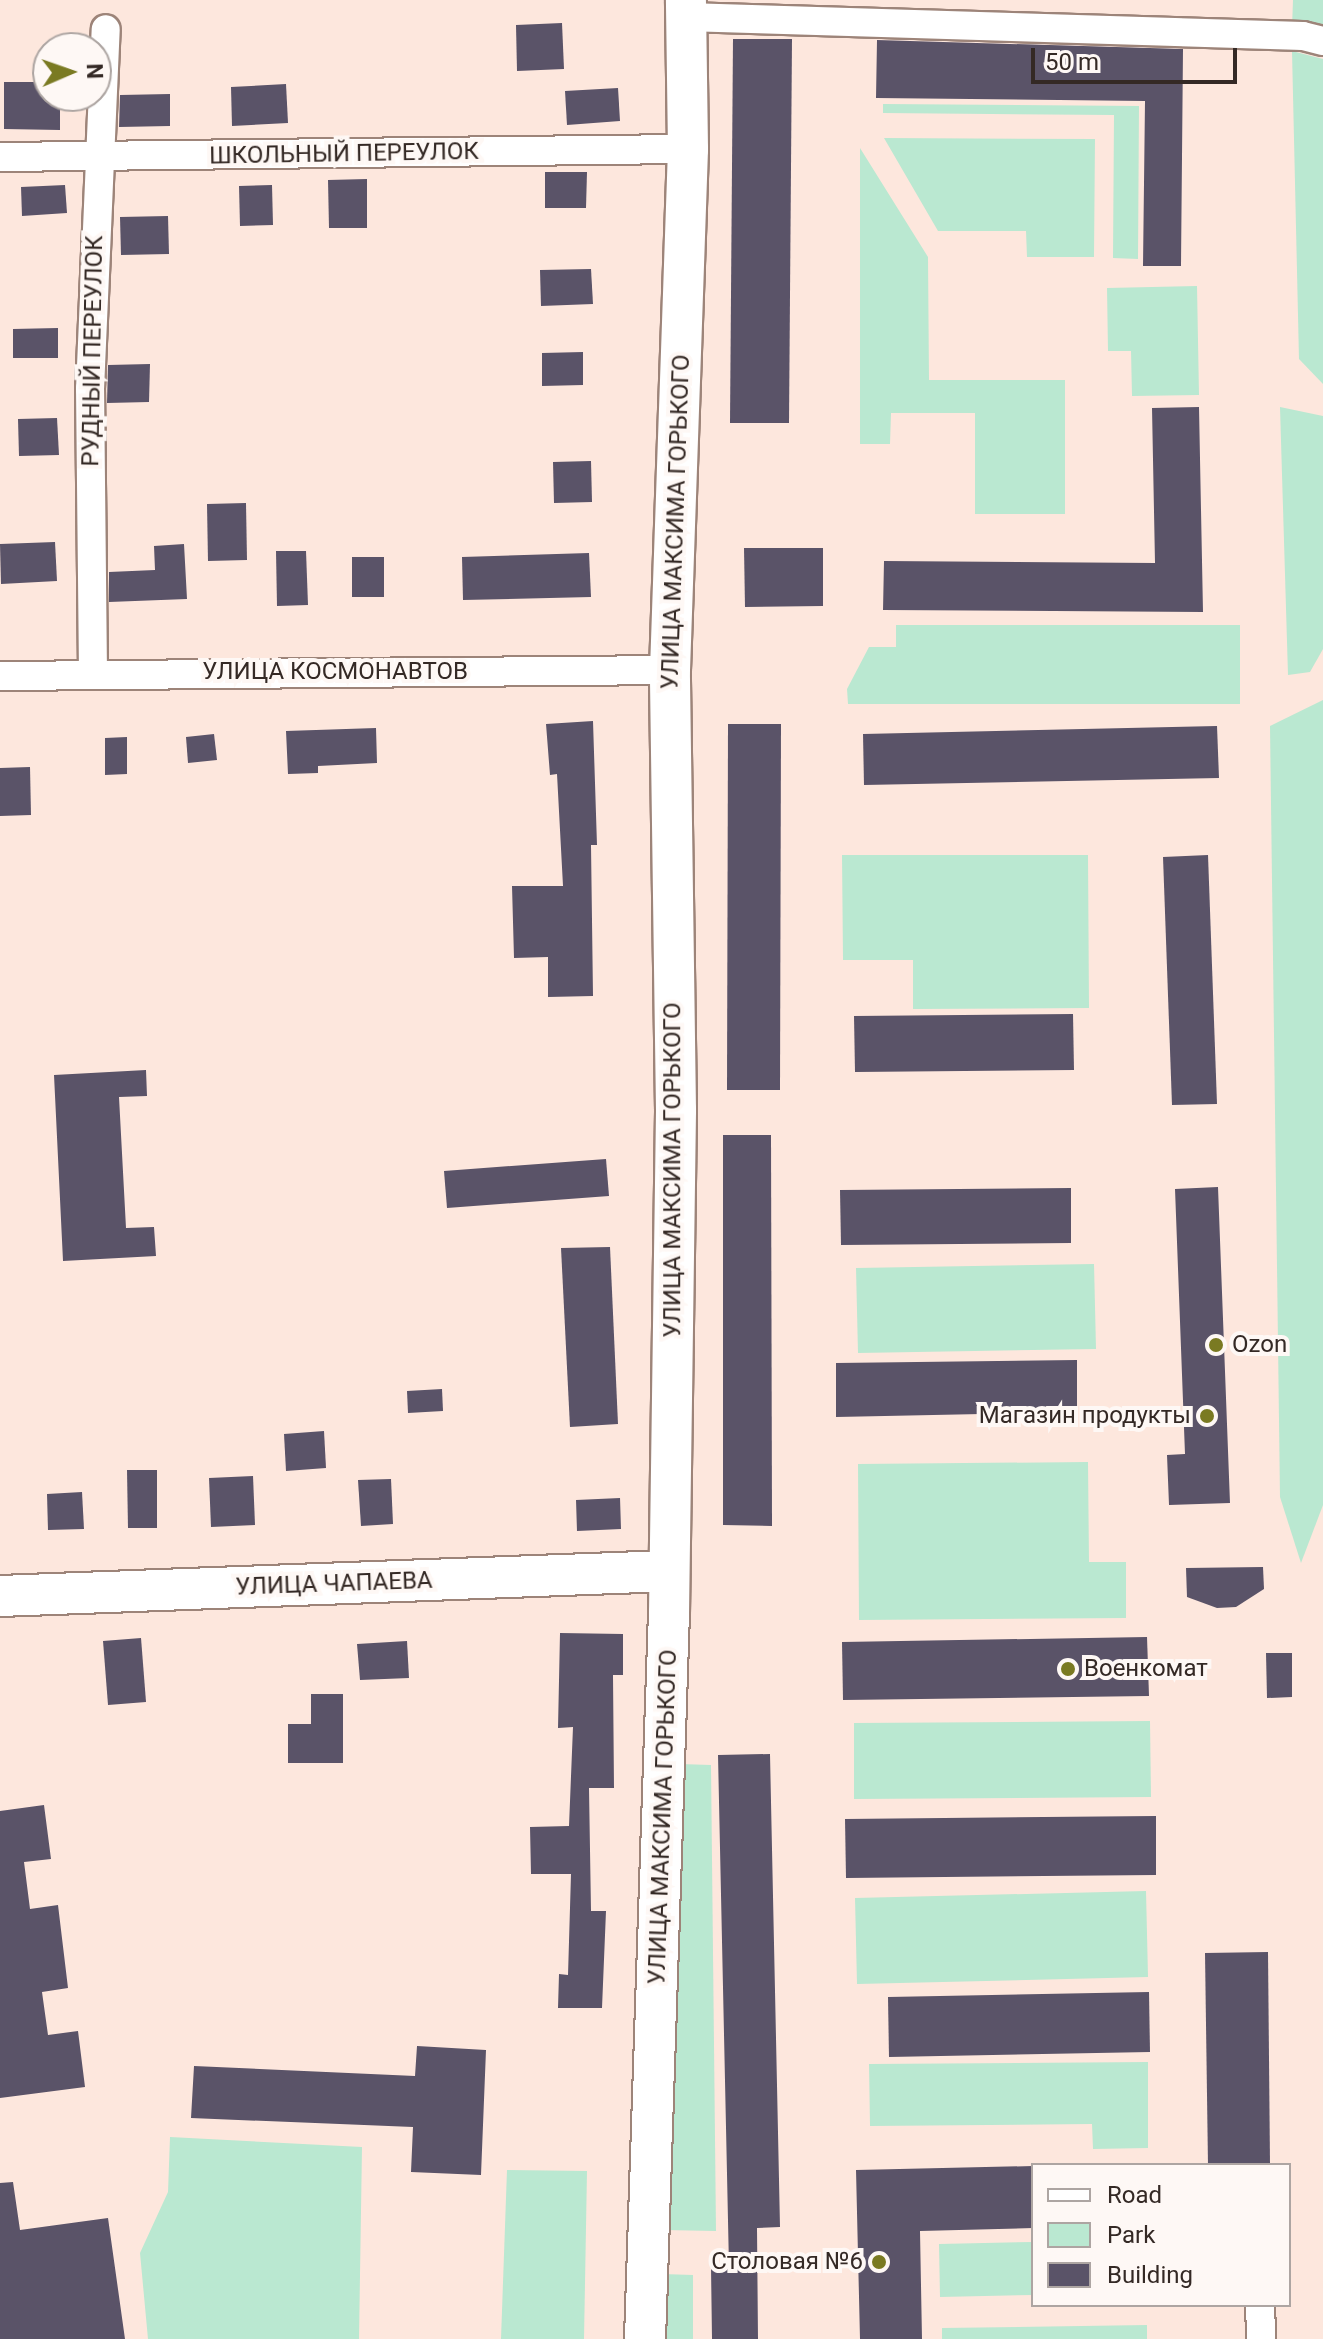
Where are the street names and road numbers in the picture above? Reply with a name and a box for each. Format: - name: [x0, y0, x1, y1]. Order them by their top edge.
- street label: ШКОЛЬНЫЙ ПЕРЕУЛОК: [209, 137, 479, 171]
- street label: РУДНЫЙ ПЕРЕУЛОК: [77, 235, 109, 467]
- street label: УЛИЦА МАКСИМА ГОРЬКОГО: [656, 354, 696, 690]
- street label: УЛИЦА КОСМОНАВТОВ: [202, 658, 468, 686]
- street label: УЛИЦА МАКСИМА ГОРЬКОГО: [659, 1002, 687, 1338]
- street label: УЛИЦА ЧАПАЕВА: [235, 1566, 433, 1602]
- street label: УЛИЦА МАКСИМА ГОРЬКОГО: [643, 1649, 683, 1985]

